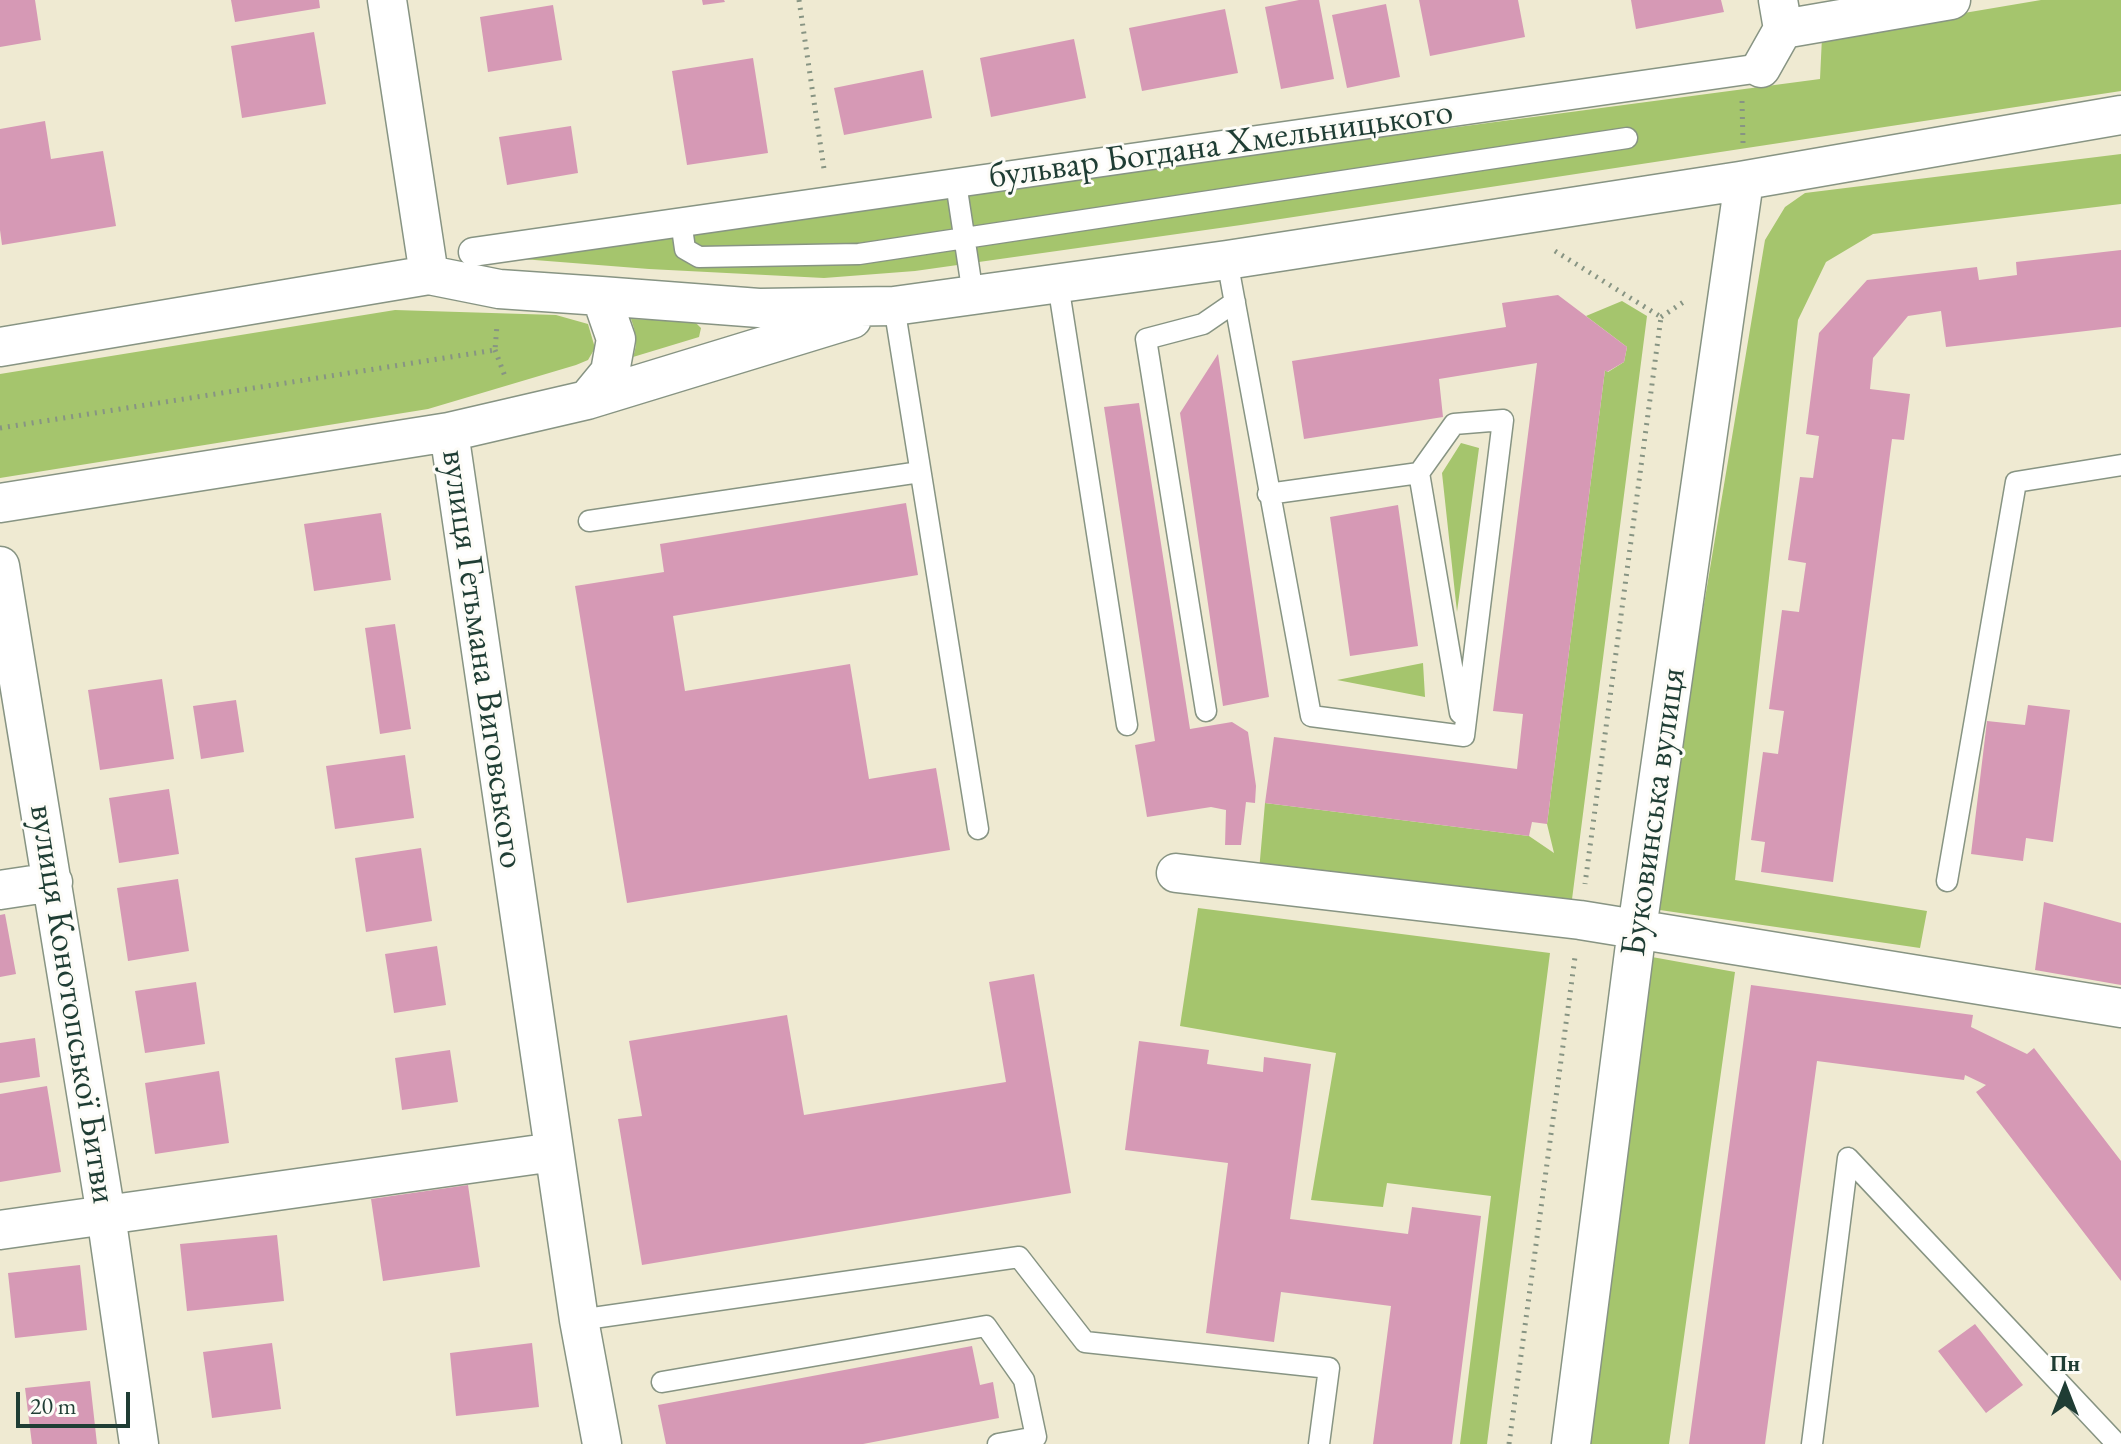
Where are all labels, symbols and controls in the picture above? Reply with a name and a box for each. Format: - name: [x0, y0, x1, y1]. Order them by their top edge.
- street label: бульвар Богдана Хмельницького: [986, 91, 1456, 199]
- street label: вулиця Гетьмана Виговського: [431, 447, 533, 871]
- street label: Буковинська вулиця: [1612, 665, 1696, 959]
- street label: вулиця Конотопської Битви: [19, 801, 125, 1207]
- north arrow: [2025, 1348, 2105, 1428]
- text: Пн: [2050, 1349, 2080, 1378]
- scale bar: [20, 1376, 134, 1426]
- text: 20 m: [30, 1390, 77, 1421]

